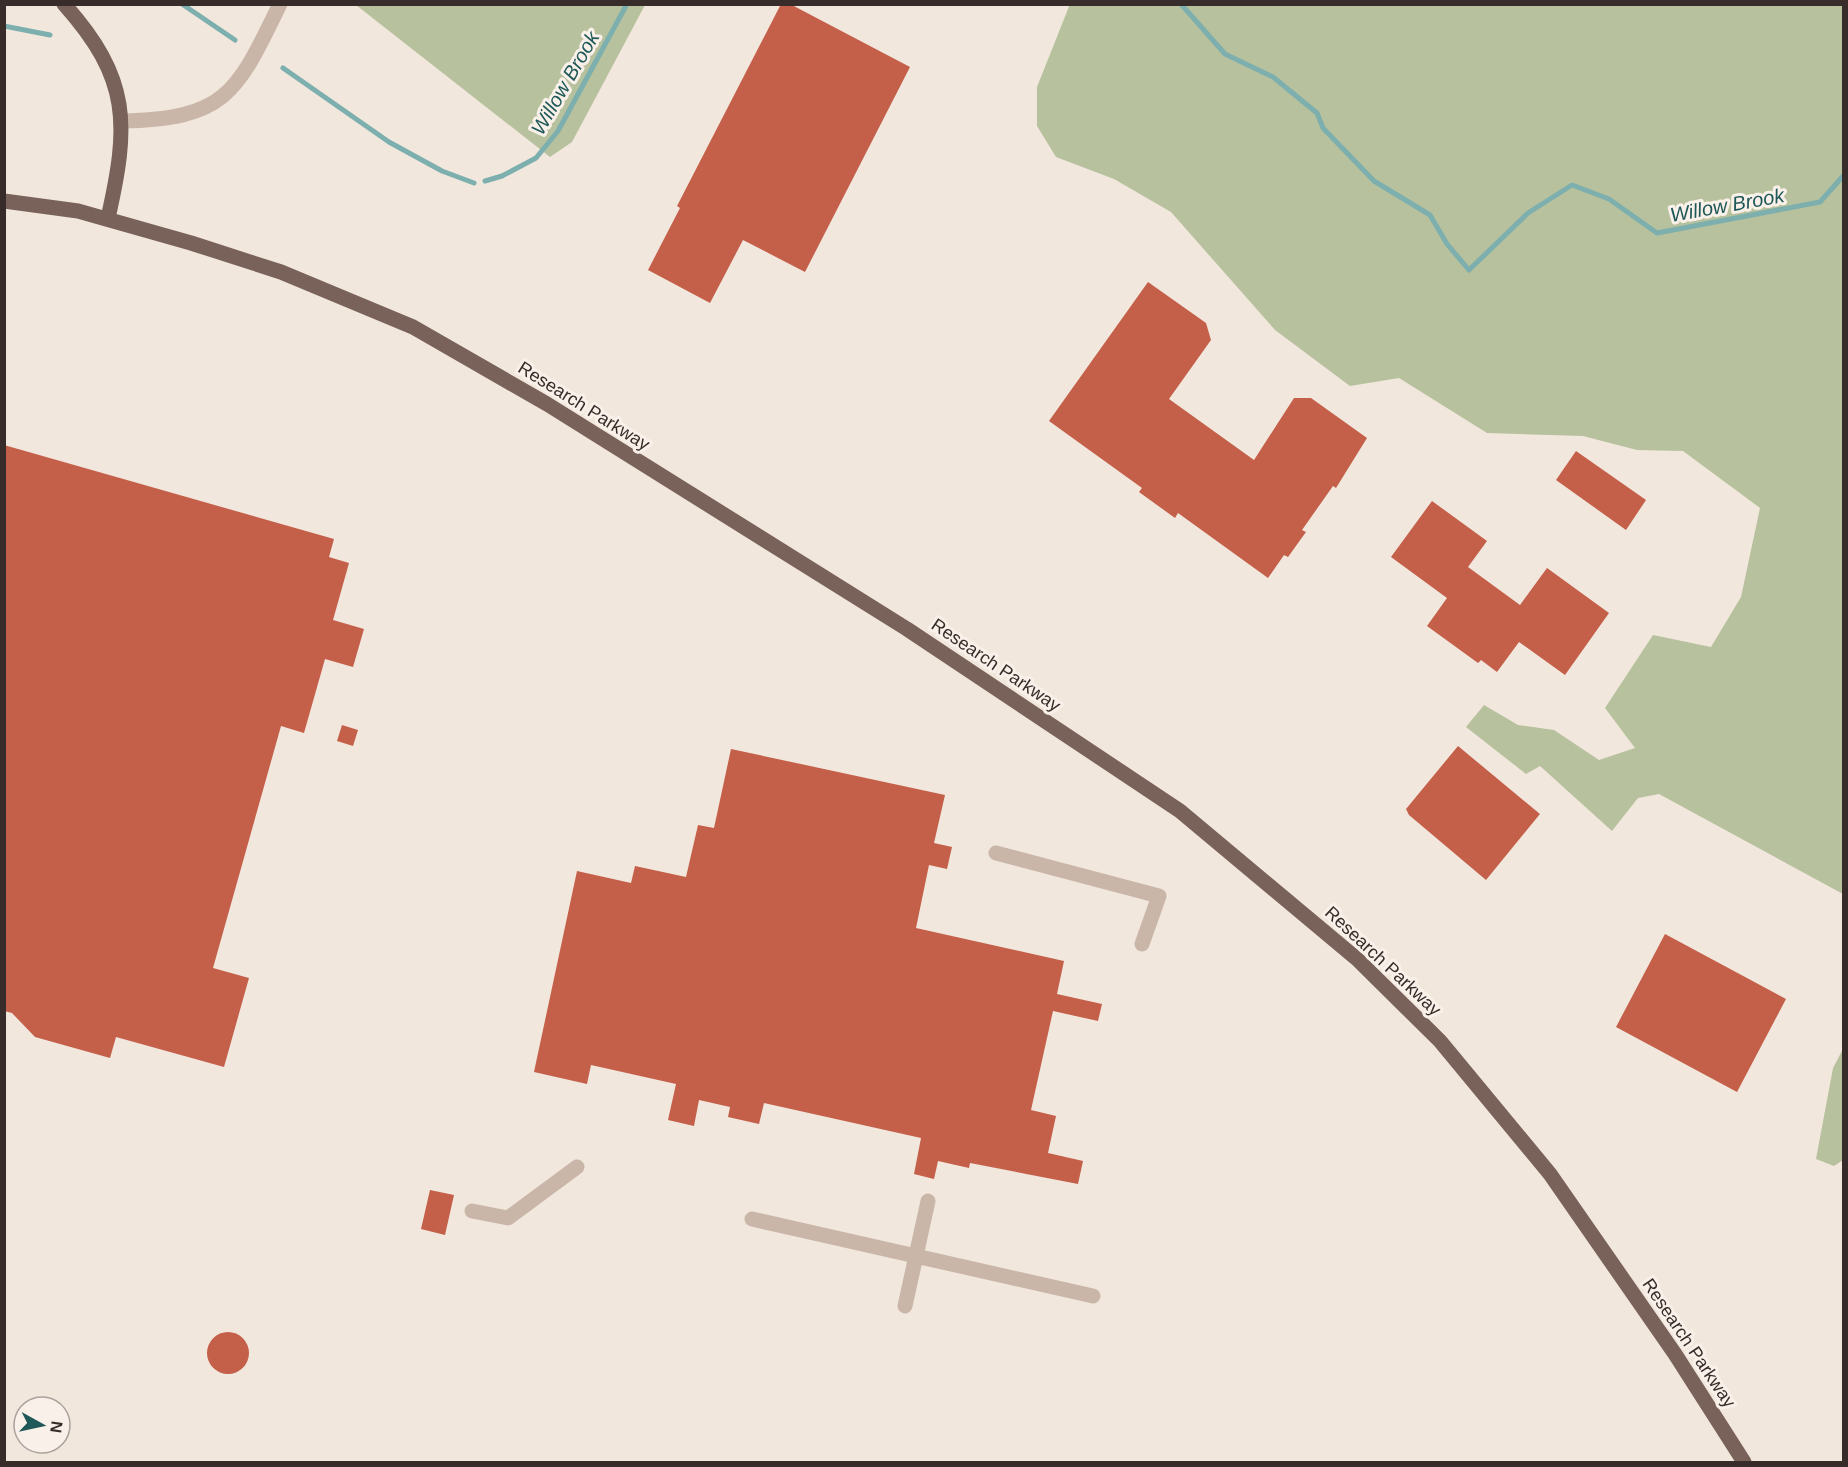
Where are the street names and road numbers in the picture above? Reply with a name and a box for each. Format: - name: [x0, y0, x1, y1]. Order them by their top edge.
- street label: Research Parkway: [515, 357, 653, 455]
- street label: Research Parkway: [928, 614, 1064, 716]
- street label: Research Parkway: [1321, 902, 1445, 1020]
- street label: Research Parkway: [1638, 1275, 1740, 1411]

